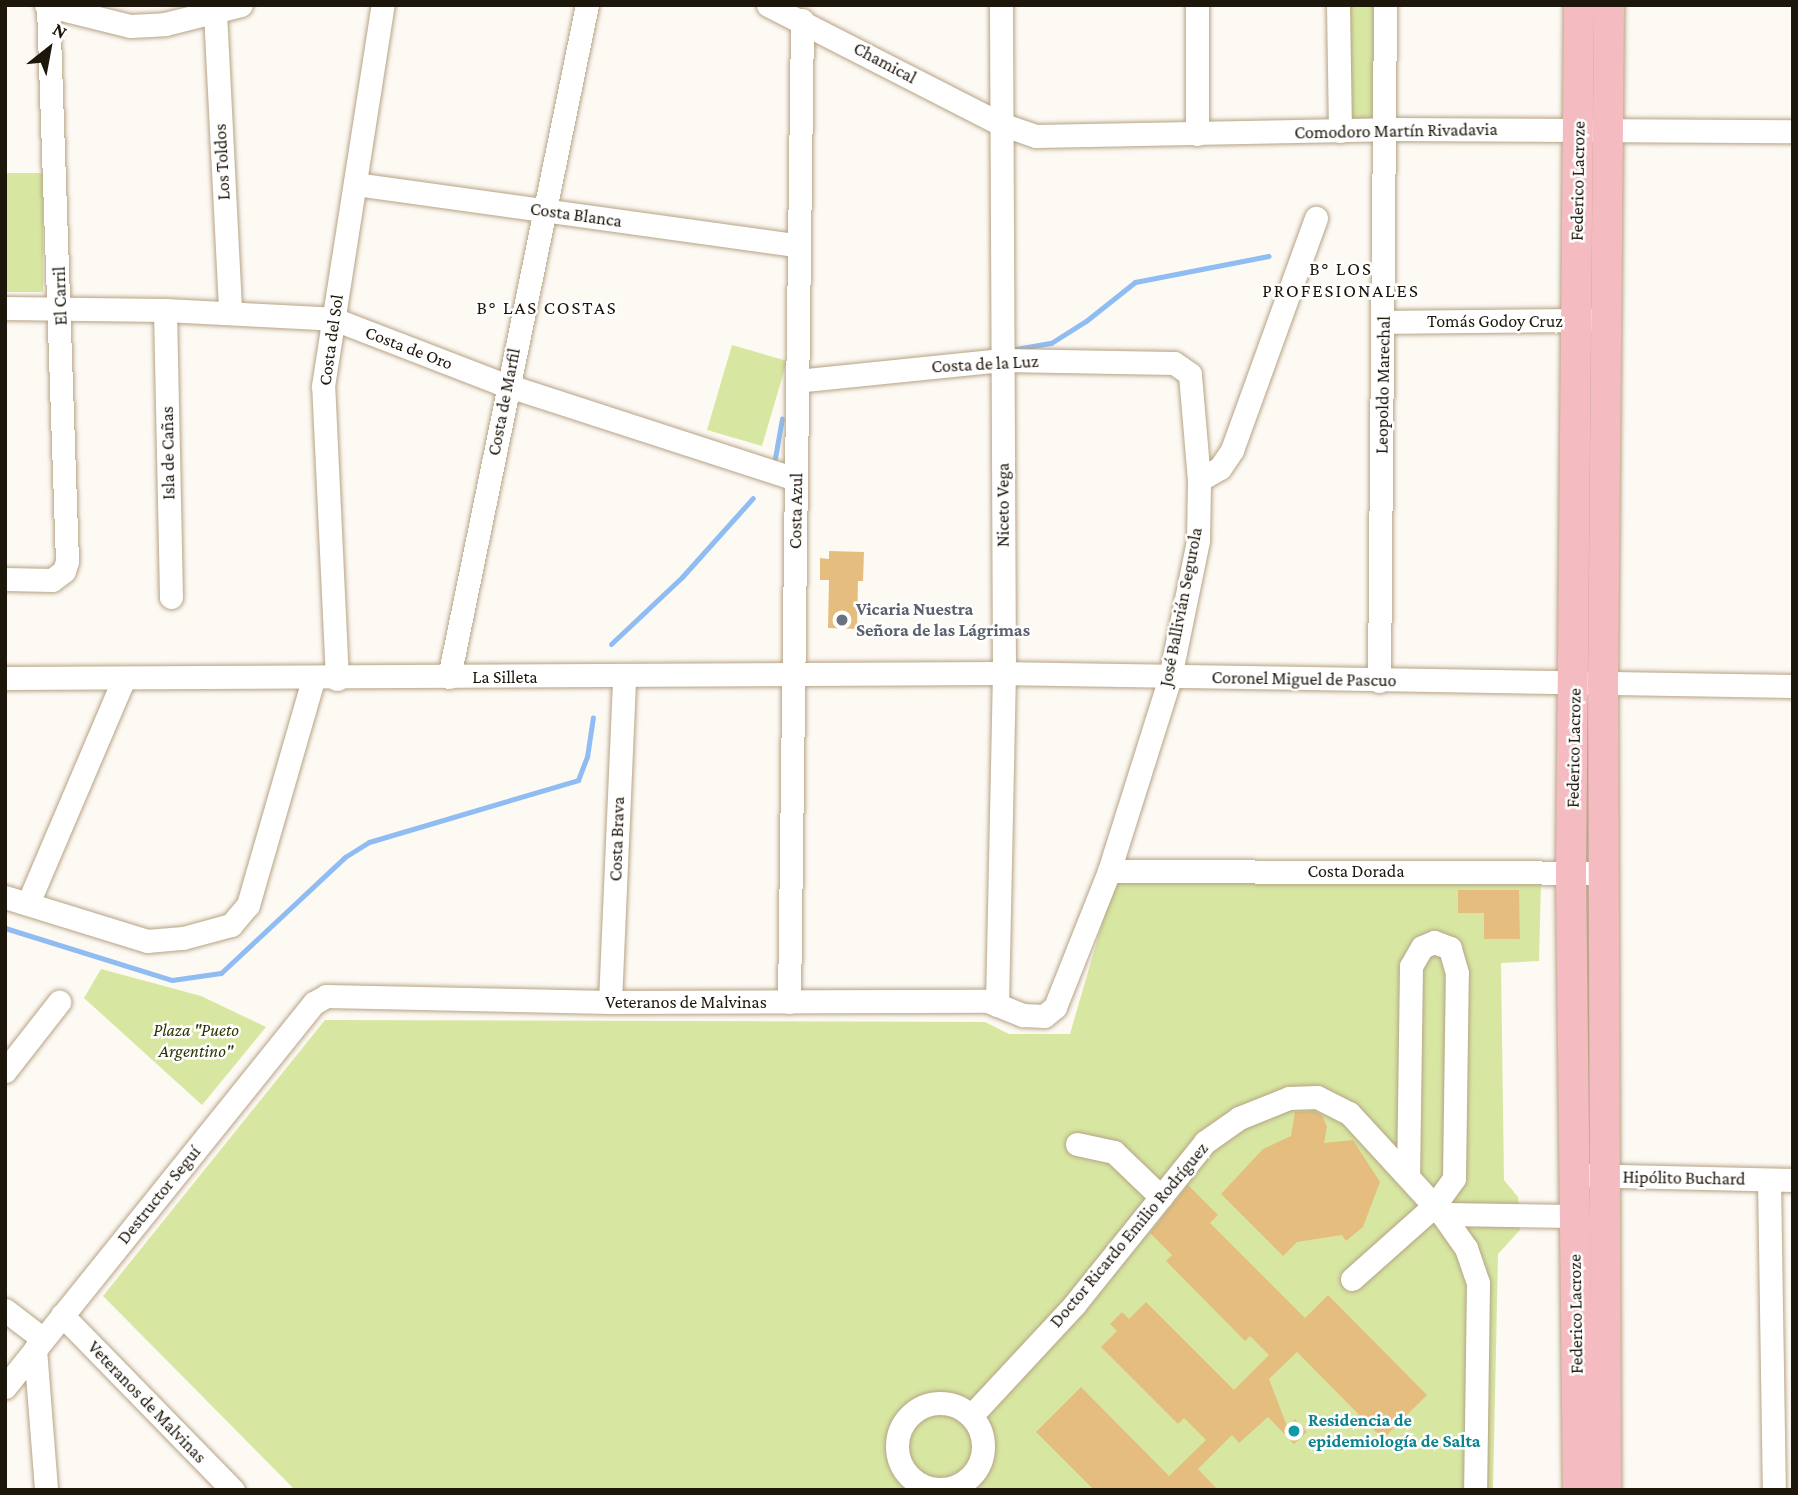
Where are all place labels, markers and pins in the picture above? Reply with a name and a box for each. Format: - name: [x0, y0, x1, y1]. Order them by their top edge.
- place label: Vicaria Nuestra Señora de las Lágrimas: [856, 599, 1030, 642]
- marker: Vicaria Nuestra Señora de las Lágrimas: [834, 612, 850, 628]
- place label: Residencia de epidemiología de Salta: [1308, 1410, 1481, 1452]
- marker: Residencia de epidemiología de Salta: [1286, 1423, 1302, 1439]

